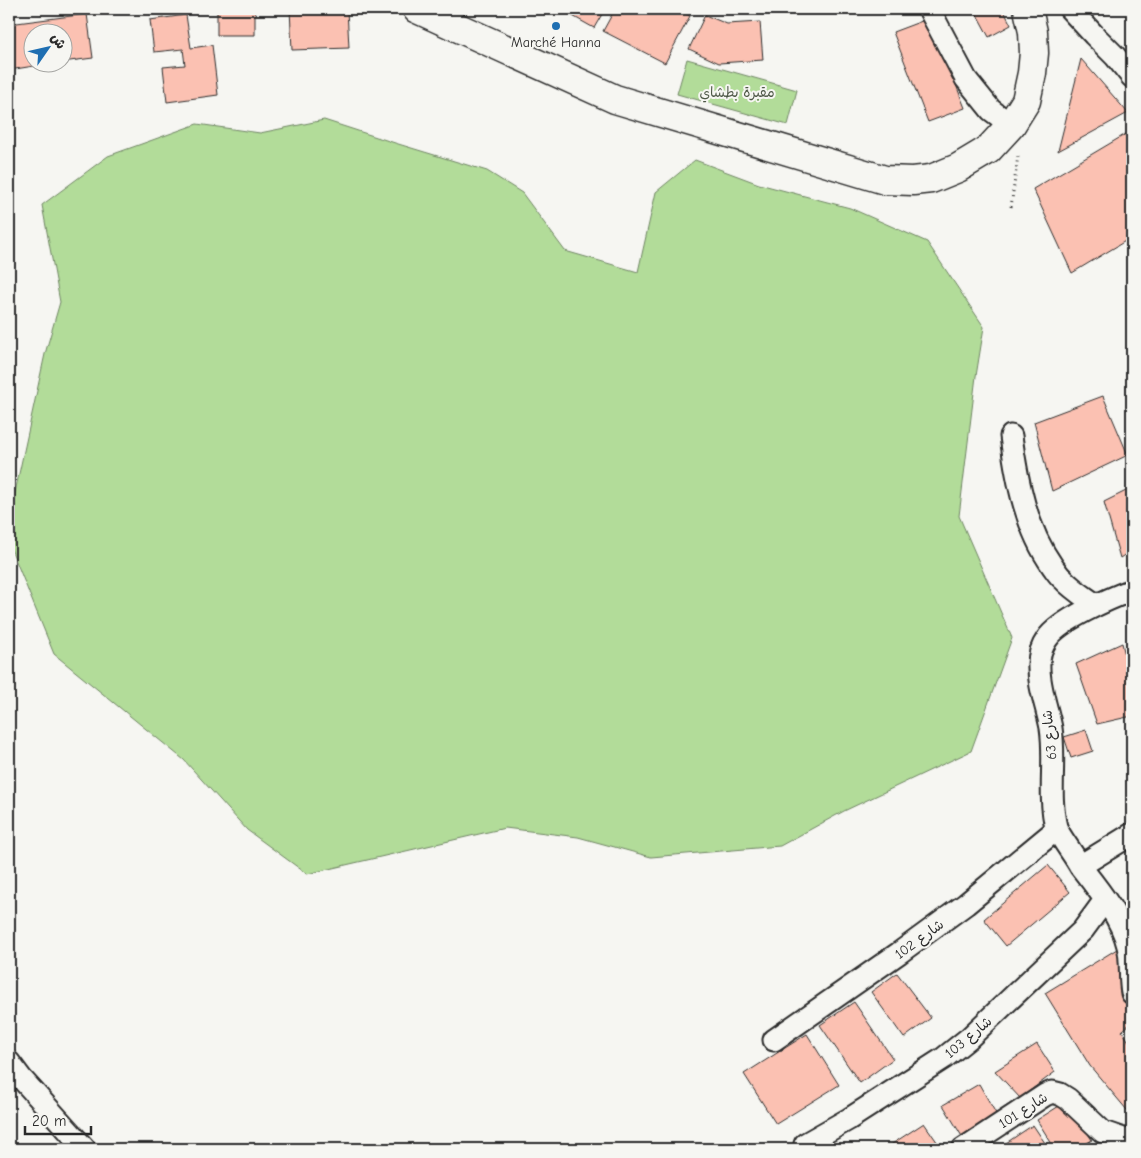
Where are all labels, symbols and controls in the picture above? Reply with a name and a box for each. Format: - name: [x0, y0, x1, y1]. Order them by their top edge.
- marker: Marché Hanna: [550, 20, 562, 32]
- north arrow: [22, 22, 72, 72]
- text: ش: [47, 30, 70, 52]
- place label: Marché Hanna: [511, 34, 601, 51]
- park label: مقبرة بطشاي: [699, 84, 775, 103]
- street label: شارع 63: [1038, 709, 1062, 761]
- street label: شارع 102: [891, 916, 948, 964]
- street label: شارع 103: [941, 1013, 996, 1063]
- street label: شارع 101: [996, 1089, 1051, 1133]
- scale bar: [25, 1103, 91, 1135]
- text: 20 m: [32, 1112, 66, 1130]

